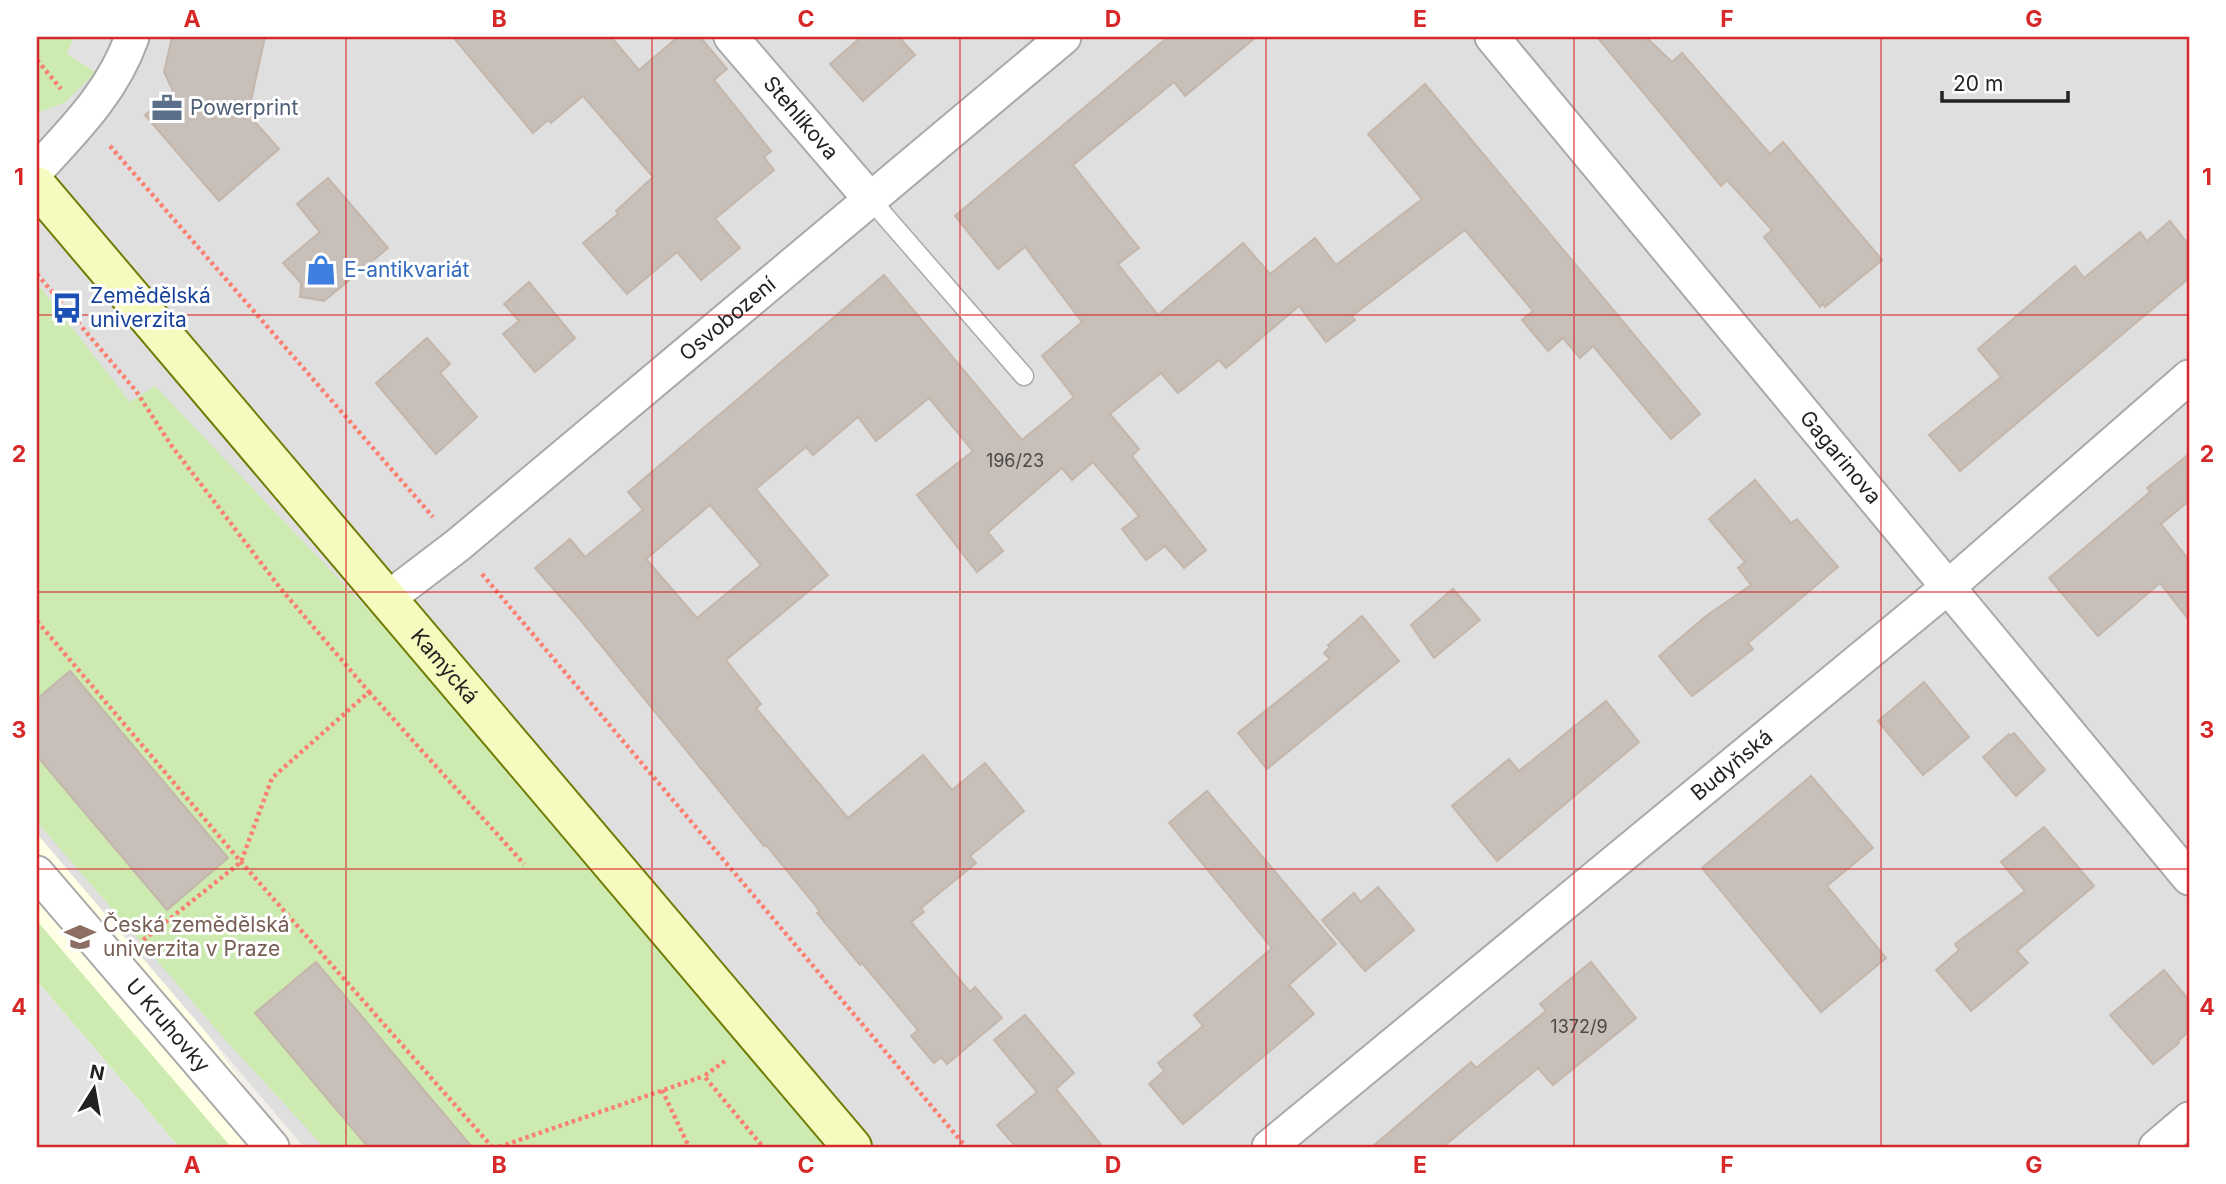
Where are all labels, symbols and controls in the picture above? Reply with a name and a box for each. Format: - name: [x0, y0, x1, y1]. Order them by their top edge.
- text: A: [183, 5, 201, 33]
- text: B: [491, 5, 507, 33]
- text: C: [797, 5, 815, 33]
- text: D: [1105, 5, 1121, 33]
- text: E: [1413, 5, 1427, 33]
- text: F: [1720, 5, 1734, 33]
- text: G: [2025, 5, 2043, 33]
- scale bar: [1942, 60, 2068, 104]
- street label: Stehlíkova: [758, 71, 844, 165]
- text: 20 m: [1953, 71, 2003, 96]
- office icon: Powerprint: [150, 91, 184, 125]
- place label: Powerprint: [190, 95, 298, 120]
- text: 1: [14, 163, 24, 191]
- text: 1: [2202, 163, 2212, 191]
- shop icon: E-antikvariát: [304, 253, 338, 287]
- place label: E-antikvariát: [344, 257, 470, 282]
- street label: Osvobození: [674, 271, 781, 366]
- place label: Zemědělská univerzita: [90, 283, 211, 332]
- bus stop icon: Zemědělská univerzita: [50, 291, 84, 325]
- street label: Gagarinova: [1795, 405, 1887, 509]
- text: 2: [12, 440, 26, 468]
- text: 2: [2200, 440, 2214, 468]
- house number: 196/23: [986, 450, 1044, 471]
- street label: Kamýcká: [406, 623, 484, 709]
- text: 3: [12, 716, 26, 744]
- text: 3: [2200, 716, 2214, 744]
- street label: Budyňská: [1686, 724, 1777, 806]
- place label: Česká zemědělská univerzita v Praze: [103, 912, 290, 961]
- school or university icon: Česká zemědělská univerzita v Praze: [63, 920, 97, 954]
- street label: U Kruhovky: [121, 973, 216, 1077]
- text: 4: [11, 993, 27, 1021]
- text: 4: [2199, 993, 2215, 1021]
- house number: 1372/9: [1550, 1016, 1608, 1037]
- north arrow: [60, 1054, 130, 1124]
- text: N: [88, 1060, 106, 1085]
- text: A: [183, 1151, 201, 1179]
- text: B: [491, 1151, 507, 1179]
- text: C: [797, 1151, 815, 1179]
- text: D: [1105, 1151, 1121, 1179]
- text: E: [1413, 1151, 1427, 1179]
- text: F: [1720, 1151, 1734, 1179]
- text: G: [2025, 1151, 2043, 1179]

